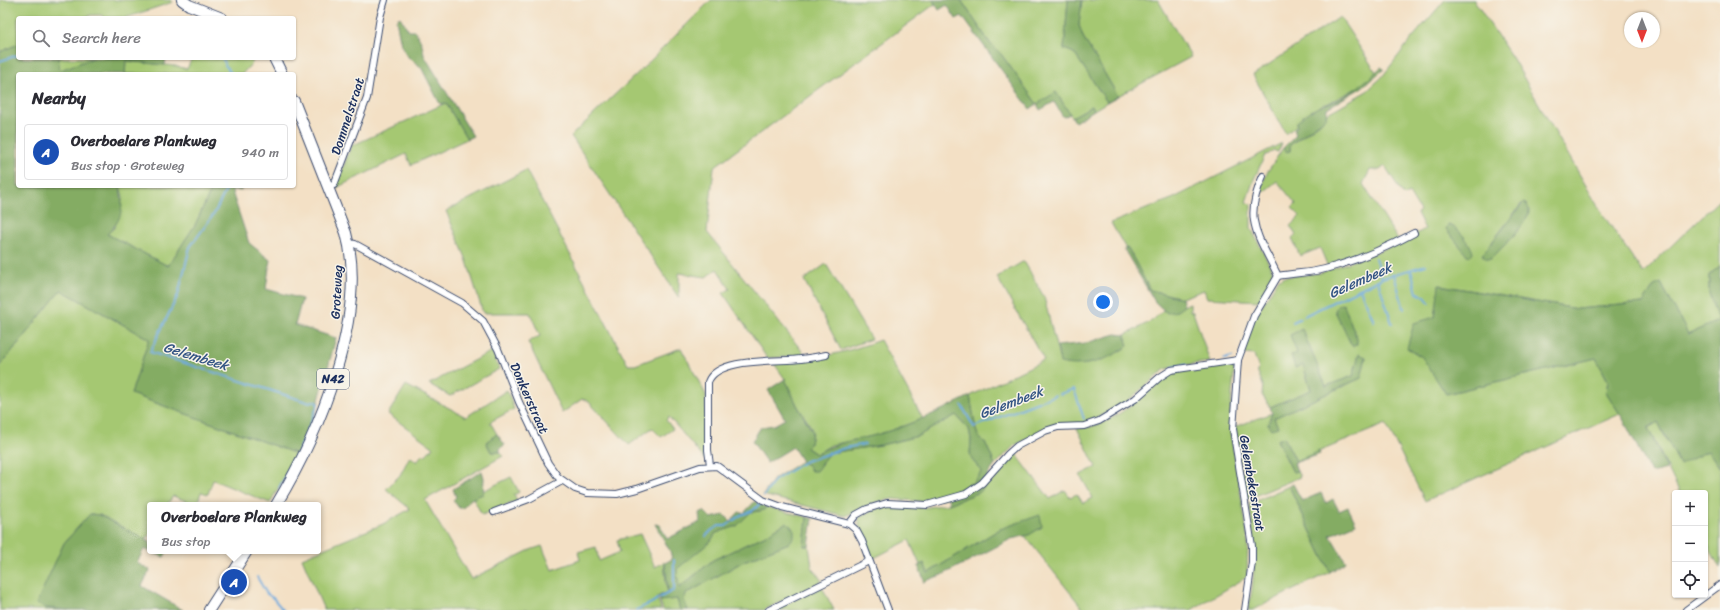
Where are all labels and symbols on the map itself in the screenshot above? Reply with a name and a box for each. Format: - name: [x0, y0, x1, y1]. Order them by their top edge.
- north arrow: [1624, 12, 1660, 48]
- street label: Dommelstraat: [324, 74, 371, 158]
- water label: Gelembeek: [1325, 255, 1397, 305]
- street label: Groteweg: [324, 264, 349, 320]
- your location: [1093, 292, 1113, 312]
- water label: Gelembeek: [160, 335, 233, 379]
- street label: Donkerstraat: [504, 359, 556, 438]
- road number: N42: [317, 369, 349, 389]
- water label: Gelembeek: [976, 378, 1048, 426]
- street label: Gelembekestraat: [1233, 433, 1272, 533]
- pin: A: [221, 567, 247, 597]

